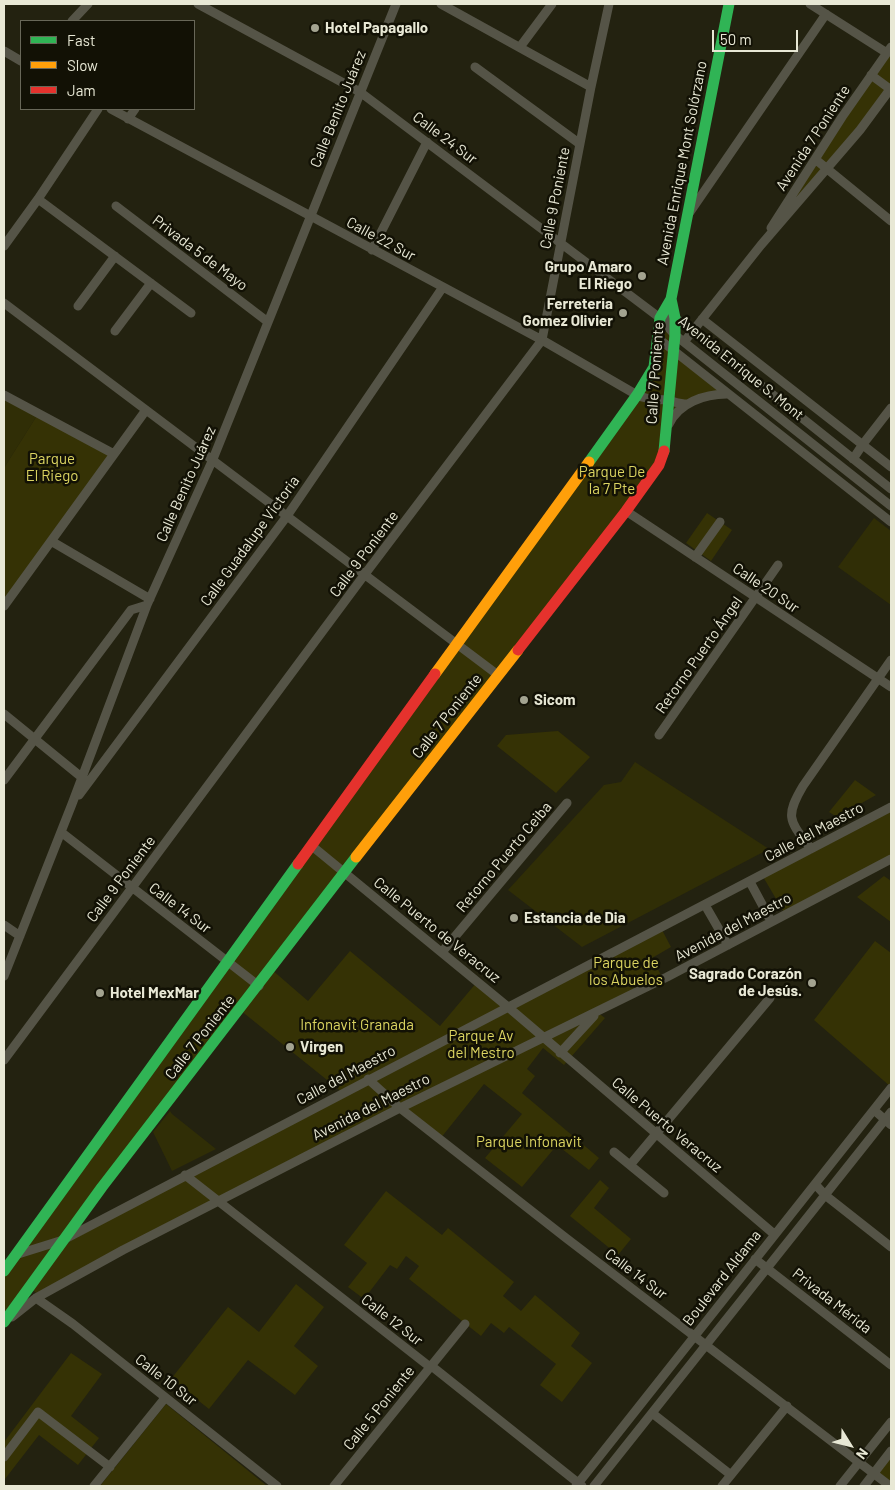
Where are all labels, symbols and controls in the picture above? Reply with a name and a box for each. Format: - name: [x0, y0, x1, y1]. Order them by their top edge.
- place label: Hotel Papagallo: [325, 19, 428, 37]
- legend: [20, 20, 195, 110]
- scale bar: [715, 20, 801, 52]
- marker: Hotel Papagallo: [309, 22, 321, 34]
- text: 50 m: [720, 30, 752, 48]
- text: Fast: [67, 31, 95, 49]
- street label: Calle Benito Juárez: [306, 48, 370, 170]
- text: Slow: [67, 56, 98, 74]
- street label: Avenida Enrique Mont Solórzano: [653, 59, 711, 267]
- text: Jam: [67, 81, 96, 99]
- street label: Avenida 7 Poniente: [772, 82, 854, 194]
- street label: Calle 24 Sur: [409, 108, 481, 168]
- street label: Calle 9 Poniente: [536, 146, 574, 250]
- street label: Privada 5 de Mayo: [149, 211, 251, 295]
- street label: Calle 22 Sur: [343, 213, 419, 265]
- place label: Grupo Amaro El Riego: [545, 258, 632, 293]
- marker: Grupo Amaro El Riego: [636, 270, 648, 282]
- place label: Ferreteria Gomez Olivier: [523, 295, 613, 330]
- marker: Ferreteria Gomez Olivier: [617, 307, 629, 319]
- street label: Avenida Enrique S. Mont: [675, 312, 807, 424]
- street label: Calle 7 Poniente: [642, 321, 668, 425]
- street label: Calle Benito Juárez: [152, 423, 220, 545]
- park label: Parque El Riego: [26, 450, 78, 485]
- park label: Parque De la 7 Pte: [579, 463, 645, 498]
- street label: Calle Guadalupe Victoria: [197, 472, 303, 610]
- street label: Calle 9 Poniente: [326, 507, 402, 601]
- street label: Calle 20 Sur: [729, 559, 803, 617]
- street label: Retorno Puerto Ángel: [652, 593, 746, 717]
- street label: Calle 7 Poniente: [408, 670, 486, 762]
- place label: Sicom: [534, 691, 576, 709]
- marker: Sicom: [518, 694, 530, 706]
- street label: Retorno Puerto Ceiba: [452, 798, 556, 916]
- street label: Calle del Maestro: [761, 798, 867, 866]
- street label: Calle 9 Poniente: [83, 832, 159, 926]
- street label: Calle Puerto de Veracruz: [370, 873, 504, 987]
- street label: Calle 14 Sur: [145, 879, 215, 937]
- street label: Avenida del Maestro: [672, 889, 794, 965]
- place label: Estancia de Dia: [524, 909, 626, 927]
- marker: Estancia de Dia: [508, 912, 520, 924]
- park label: Parque de los Abuelos: [589, 954, 663, 989]
- place label: Sagrado Corazón de Jesús.: [689, 965, 802, 1000]
- marker: Sagrado Corazón de Jesús.: [806, 977, 818, 989]
- place label: Hotel MexMar: [110, 984, 199, 1002]
- marker: Hotel MexMar: [94, 987, 106, 999]
- street label: Calle 7 Poniente: [161, 991, 239, 1083]
- park label: Infonavit Granada: [300, 1016, 414, 1034]
- park label: Parque Av del Mestro: [447, 1027, 515, 1062]
- place label: Virgen: [300, 1038, 343, 1056]
- marker: Virgen: [284, 1041, 296, 1053]
- street label: Calle del Maestro: [293, 1041, 399, 1109]
- street label: Avenida del Maestro: [309, 1070, 433, 1144]
- street label: Calle Puerto Veracruz: [608, 1074, 726, 1176]
- park label: Parque Infonavit: [476, 1133, 582, 1151]
- street label: Boulevard Aldama: [679, 1227, 765, 1329]
- street label: Calle 14 Sur: [601, 1245, 671, 1303]
- street label: Privada Mérida: [789, 1265, 875, 1337]
- street label: Calle 12 Sur: [358, 1290, 426, 1350]
- street label: Calle 10 Sur: [131, 1350, 201, 1410]
- street label: Calle 5 Poniente: [340, 1362, 418, 1454]
- north arrow: [825, 1420, 875, 1470]
- text: N: [853, 1445, 872, 1463]

